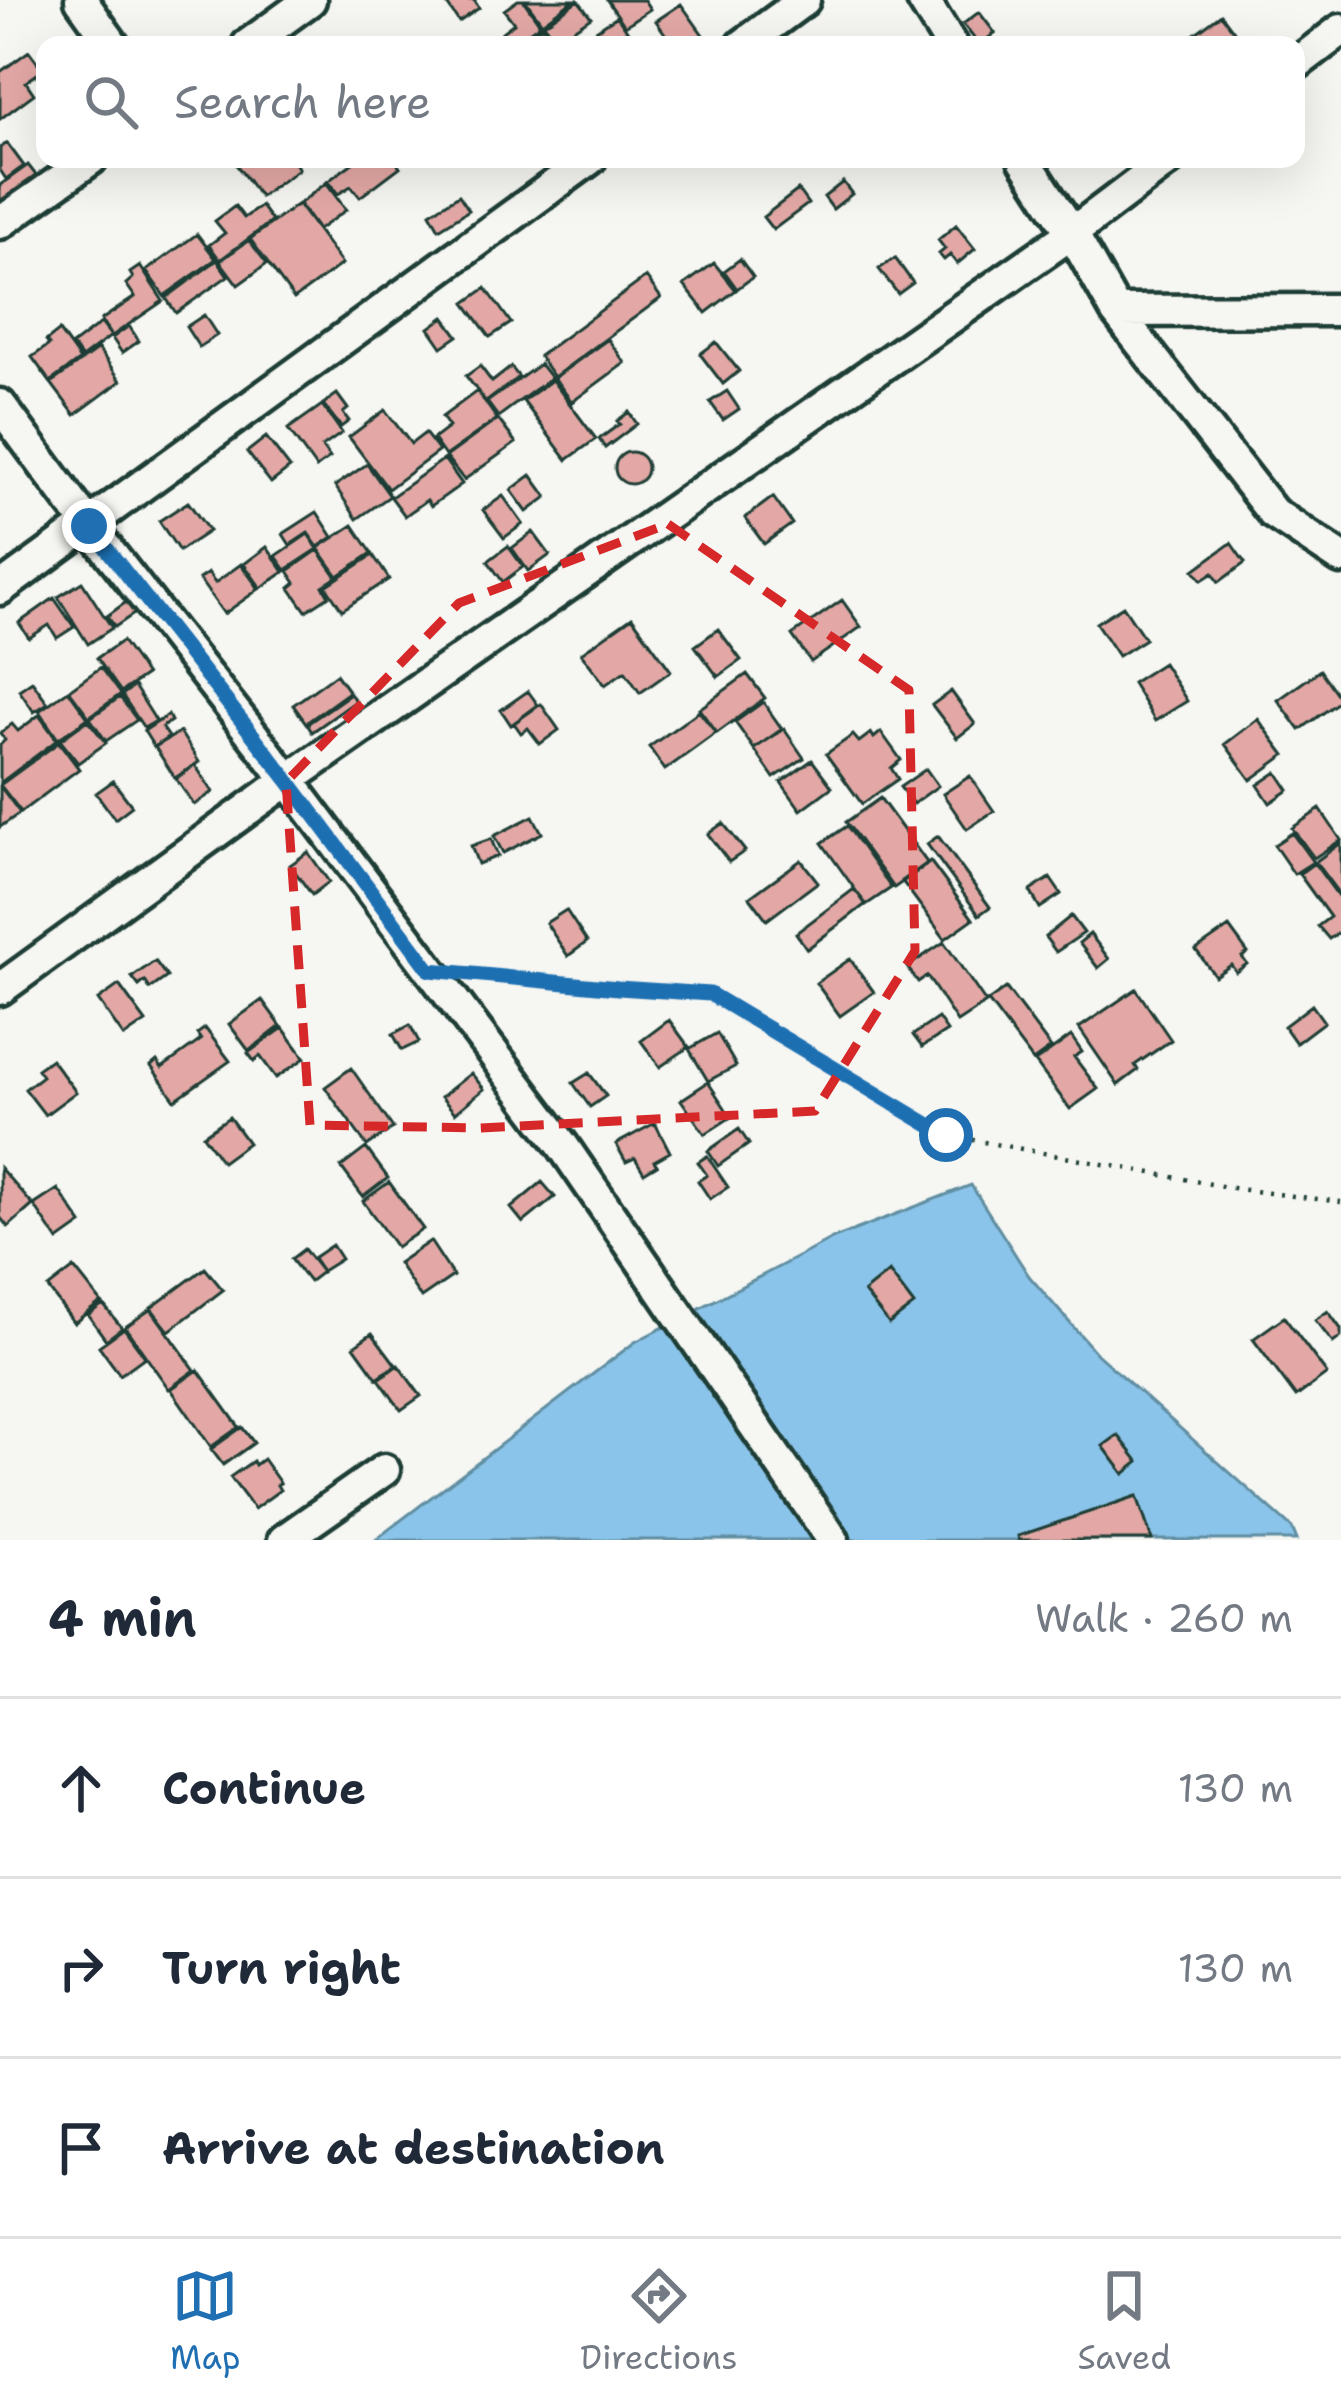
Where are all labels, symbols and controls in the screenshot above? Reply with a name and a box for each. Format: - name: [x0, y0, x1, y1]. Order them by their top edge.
- search box: [36, 36, 1305, 168]
- icon: search: [78, 69, 144, 135]
- text: Search here: [174, 72, 431, 132]
- route end: [62, 499, 116, 553]
- route start: [919, 1108, 973, 1162]
- text: 4 min: [48, 1584, 197, 1652]
- text: Walk · 260 m: [1035, 1592, 1293, 1644]
- icon: ahead: [48, 1755, 114, 1821]
- text: Continue: [162, 1758, 366, 1818]
- text: 130 m: [1178, 1762, 1293, 1814]
- icon: right: [48, 1935, 114, 2001]
- text: Turn right: [162, 1938, 401, 1998]
- text: 130 m: [1178, 1942, 1293, 1994]
- icon: arrive: [48, 2115, 114, 2181]
- text: Arrive at destination: [162, 2118, 665, 2178]
- tab: Map: [170, 2263, 241, 2380]
- tab: Directions: [580, 2263, 738, 2380]
- tab: Saved: [1077, 2263, 1171, 2380]

